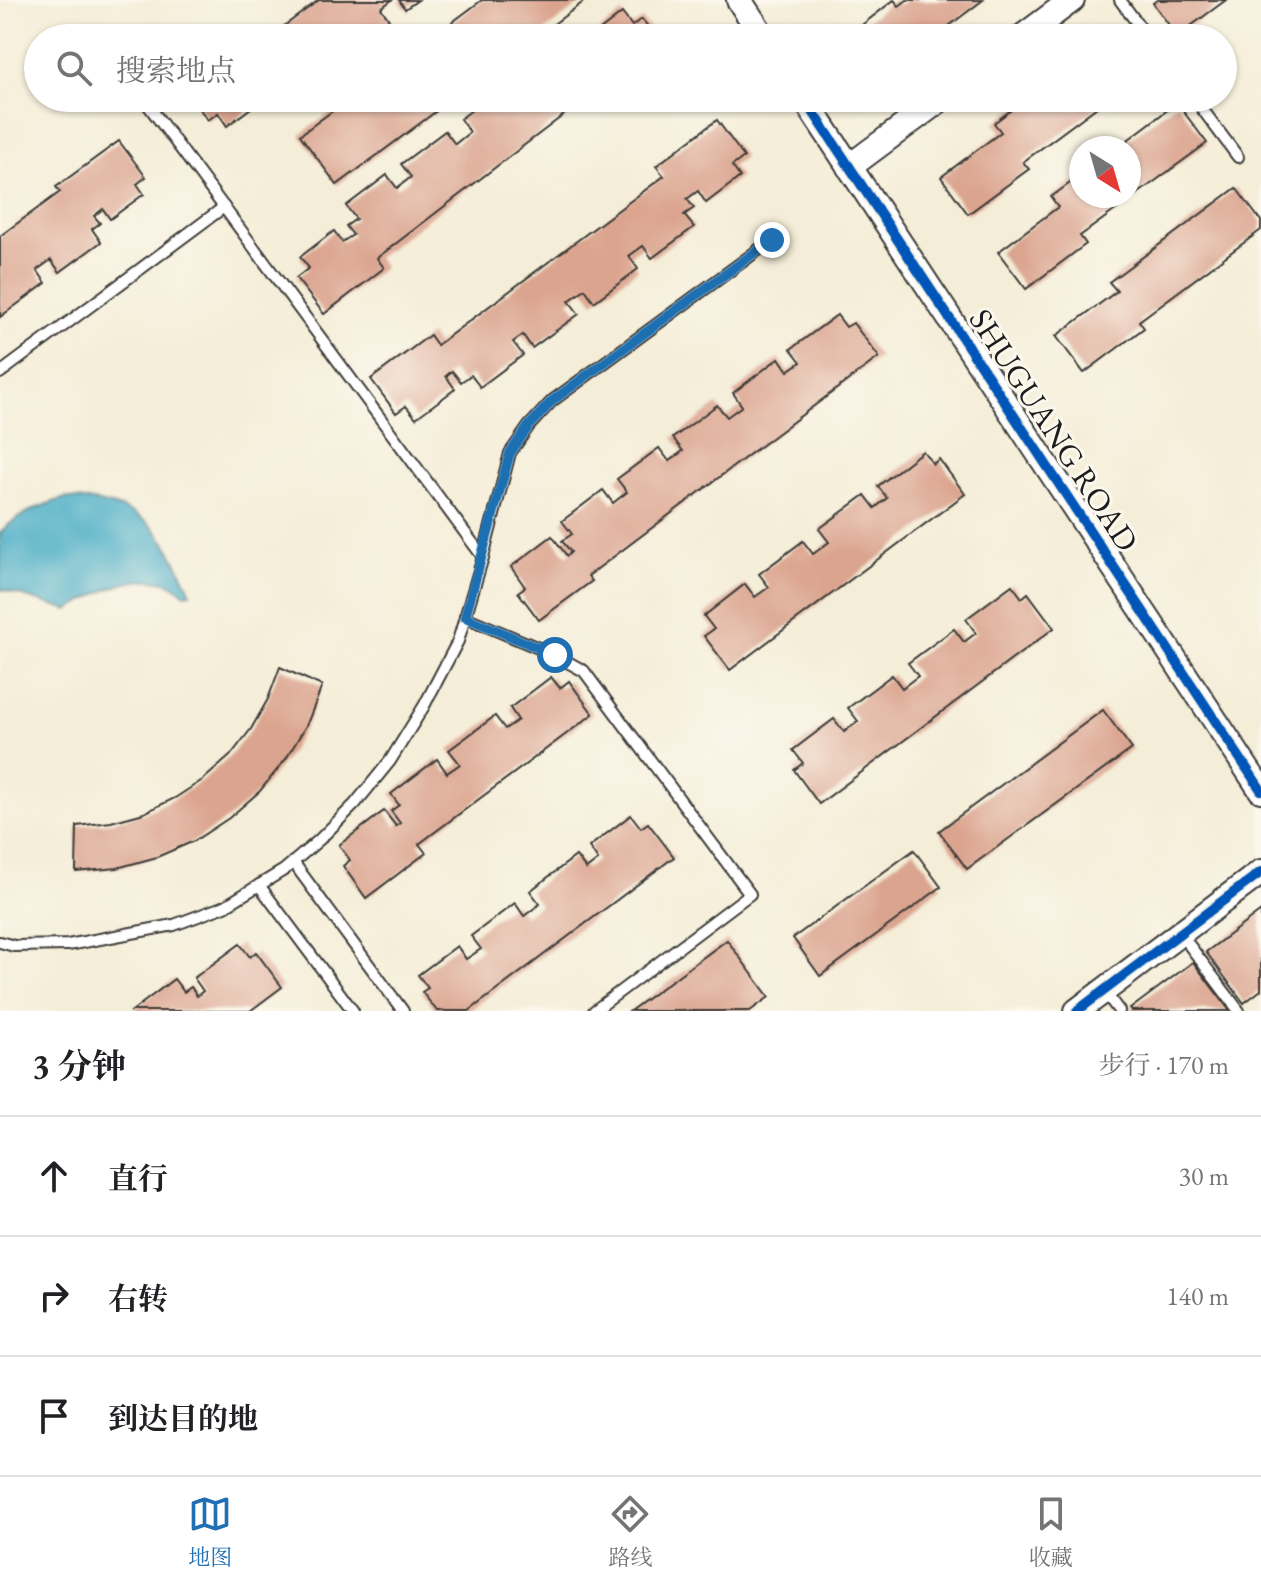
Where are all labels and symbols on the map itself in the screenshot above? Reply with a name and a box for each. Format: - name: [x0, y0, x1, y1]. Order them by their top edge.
- north arrow: [1069, 136, 1141, 208]
- route end: [754, 222, 790, 258]
- street label: SHUGUANG ROAD: [960, 301, 1148, 559]
- route start: [537, 637, 573, 673]

